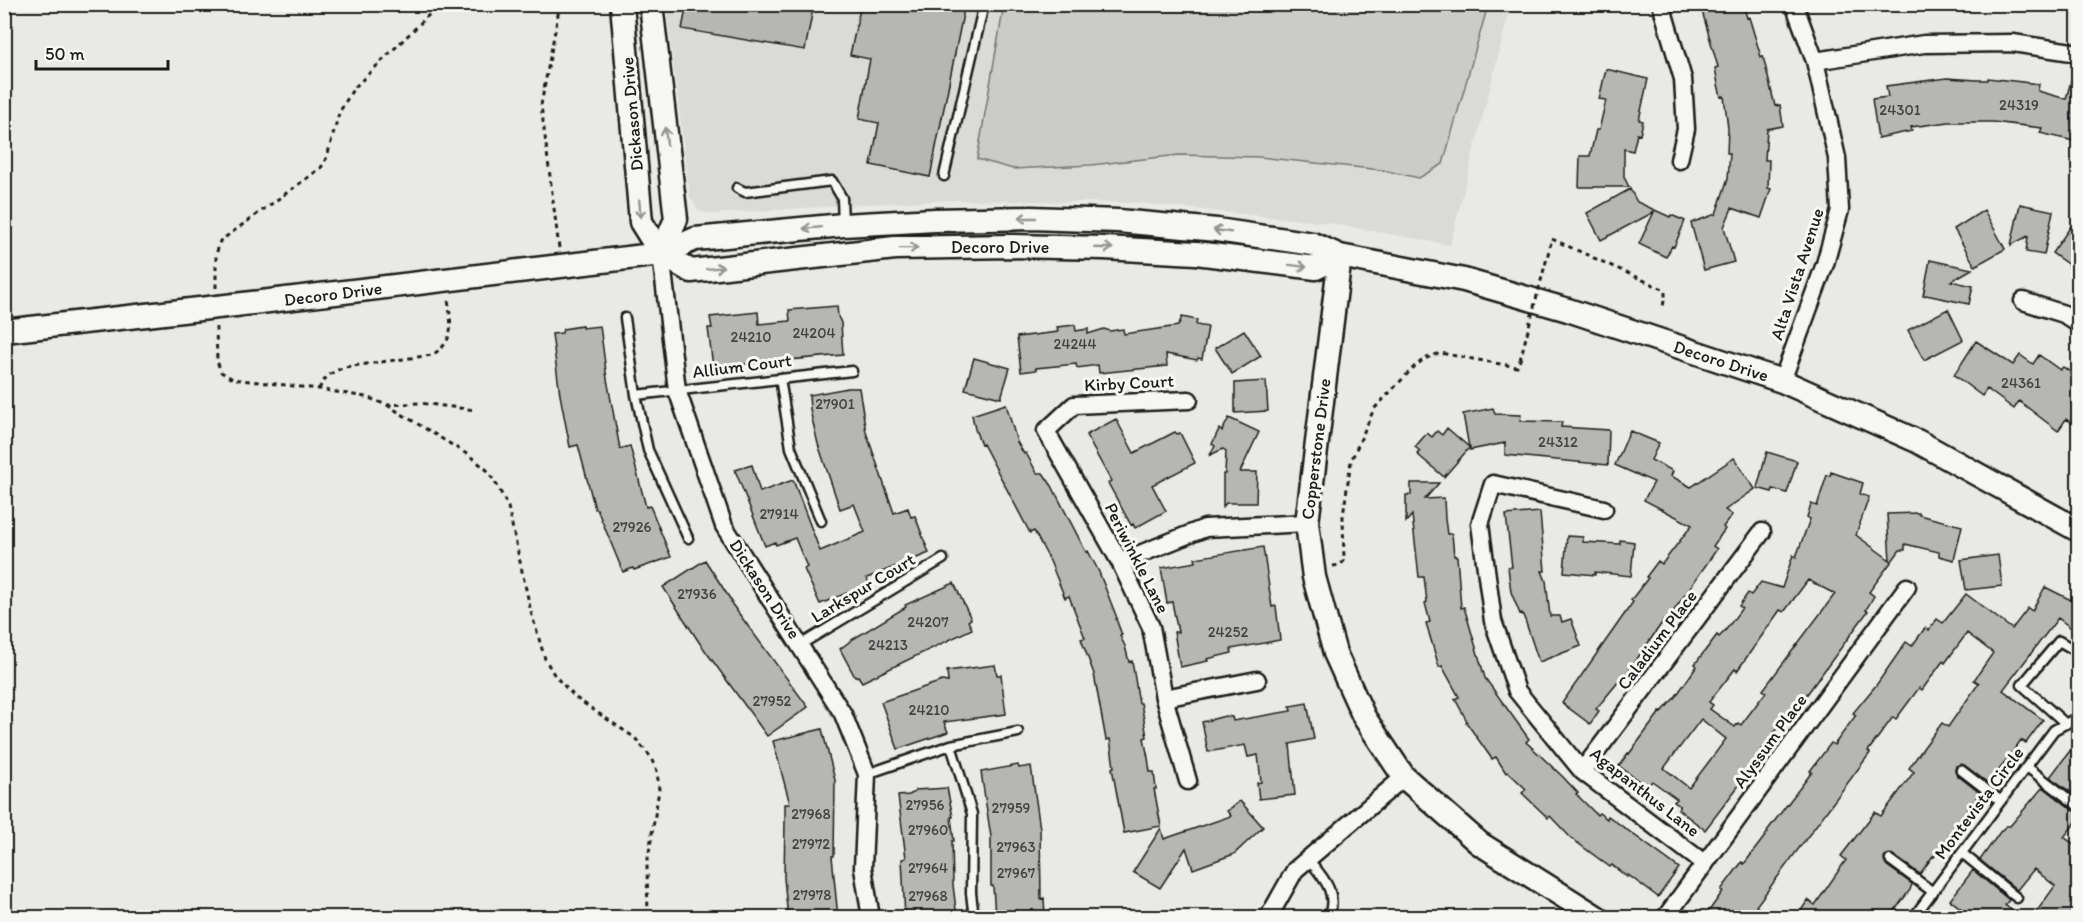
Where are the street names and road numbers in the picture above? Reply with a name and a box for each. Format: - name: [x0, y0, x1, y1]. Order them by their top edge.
- street label: Dickason Drive: [616, 56, 648, 172]
- street label: Alta Vista Avenue: [1765, 205, 1829, 343]
- street label: Decoro Drive: [951, 236, 1049, 258]
- street label: Decoro Drive: [283, 277, 383, 311]
- street label: Decoro Drive: [1671, 335, 1771, 387]
- street label: Allium Court: [691, 349, 793, 383]
- street label: Kirby Court: [1084, 370, 1175, 396]
- street label: Copperstone Drive: [1296, 377, 1336, 521]
- street label: Periwinkle Lane: [1100, 499, 1174, 617]
- street label: Dickason Drive: [725, 535, 805, 643]
- street label: Larkspur Court: [807, 548, 919, 628]
- street label: Caladium Place: [1612, 586, 1702, 694]
- street label: Alyssum Place: [1728, 690, 1812, 792]
- street label: Agapanthus Lane: [1586, 742, 1704, 842]
- street label: Montevista Circle: [1929, 742, 2029, 864]

